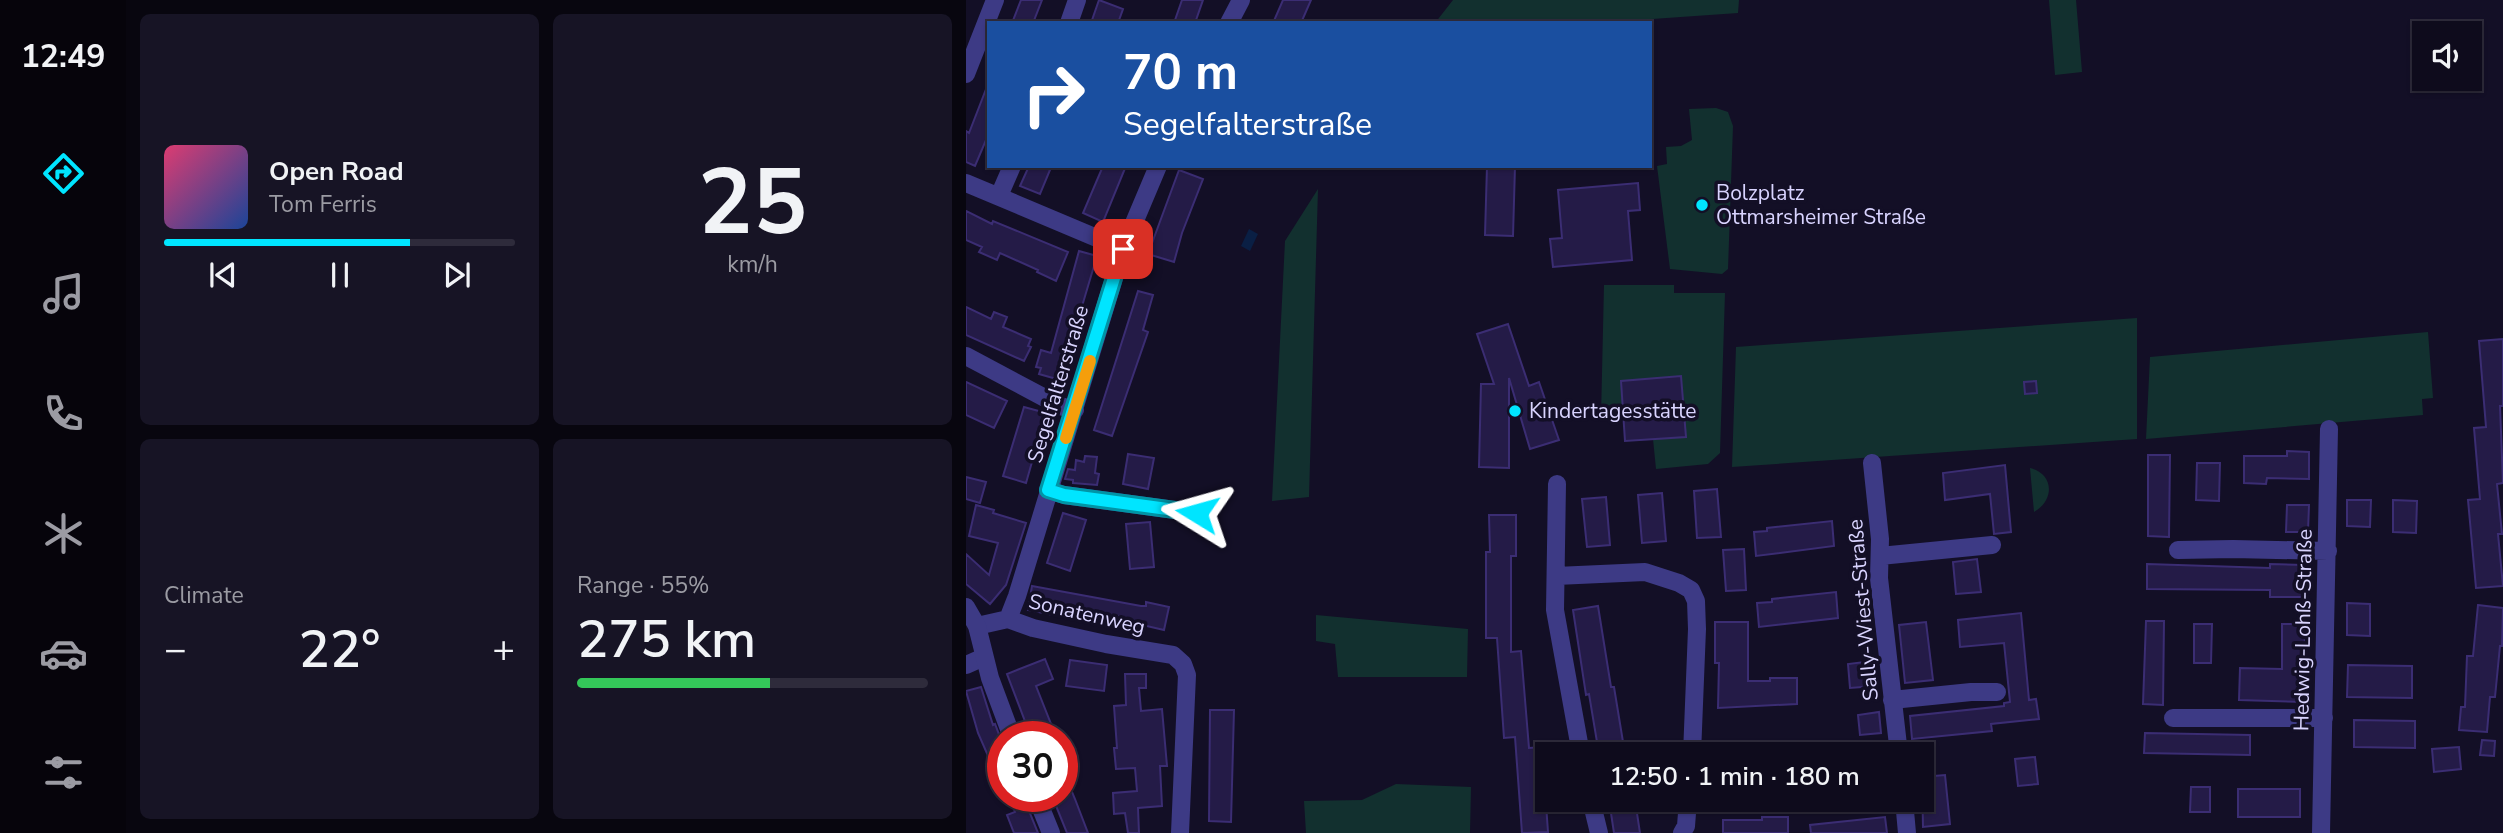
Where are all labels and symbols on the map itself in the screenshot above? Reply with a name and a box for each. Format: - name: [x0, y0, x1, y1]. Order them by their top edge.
- place label: Bolzplatz Ottmarsheimer Straße: [1716, 179, 1926, 231]
- marker: Bolzplatz Ottmarsheimer Straße: [1694, 197, 1710, 213]
- pin: [1093, 219, 1153, 279]
- street label: Segelfalterstraße: [1021, 302, 1095, 466]
- place label: Kindertagesstätte: [1529, 397, 1696, 425]
- marker: Kindertagesstätte: [1507, 403, 1523, 419]
- position arrow: [1160, 476, 1234, 550]
- street label: Sally-Wiest-Straße: [1841, 518, 1885, 702]
- street label: Hedwig-Lohß-Straße: [2287, 529, 2319, 731]
- street label: Sonatenweg: [1026, 587, 1148, 641]
- speed limit sign: 30: [987, 721, 1078, 812]

